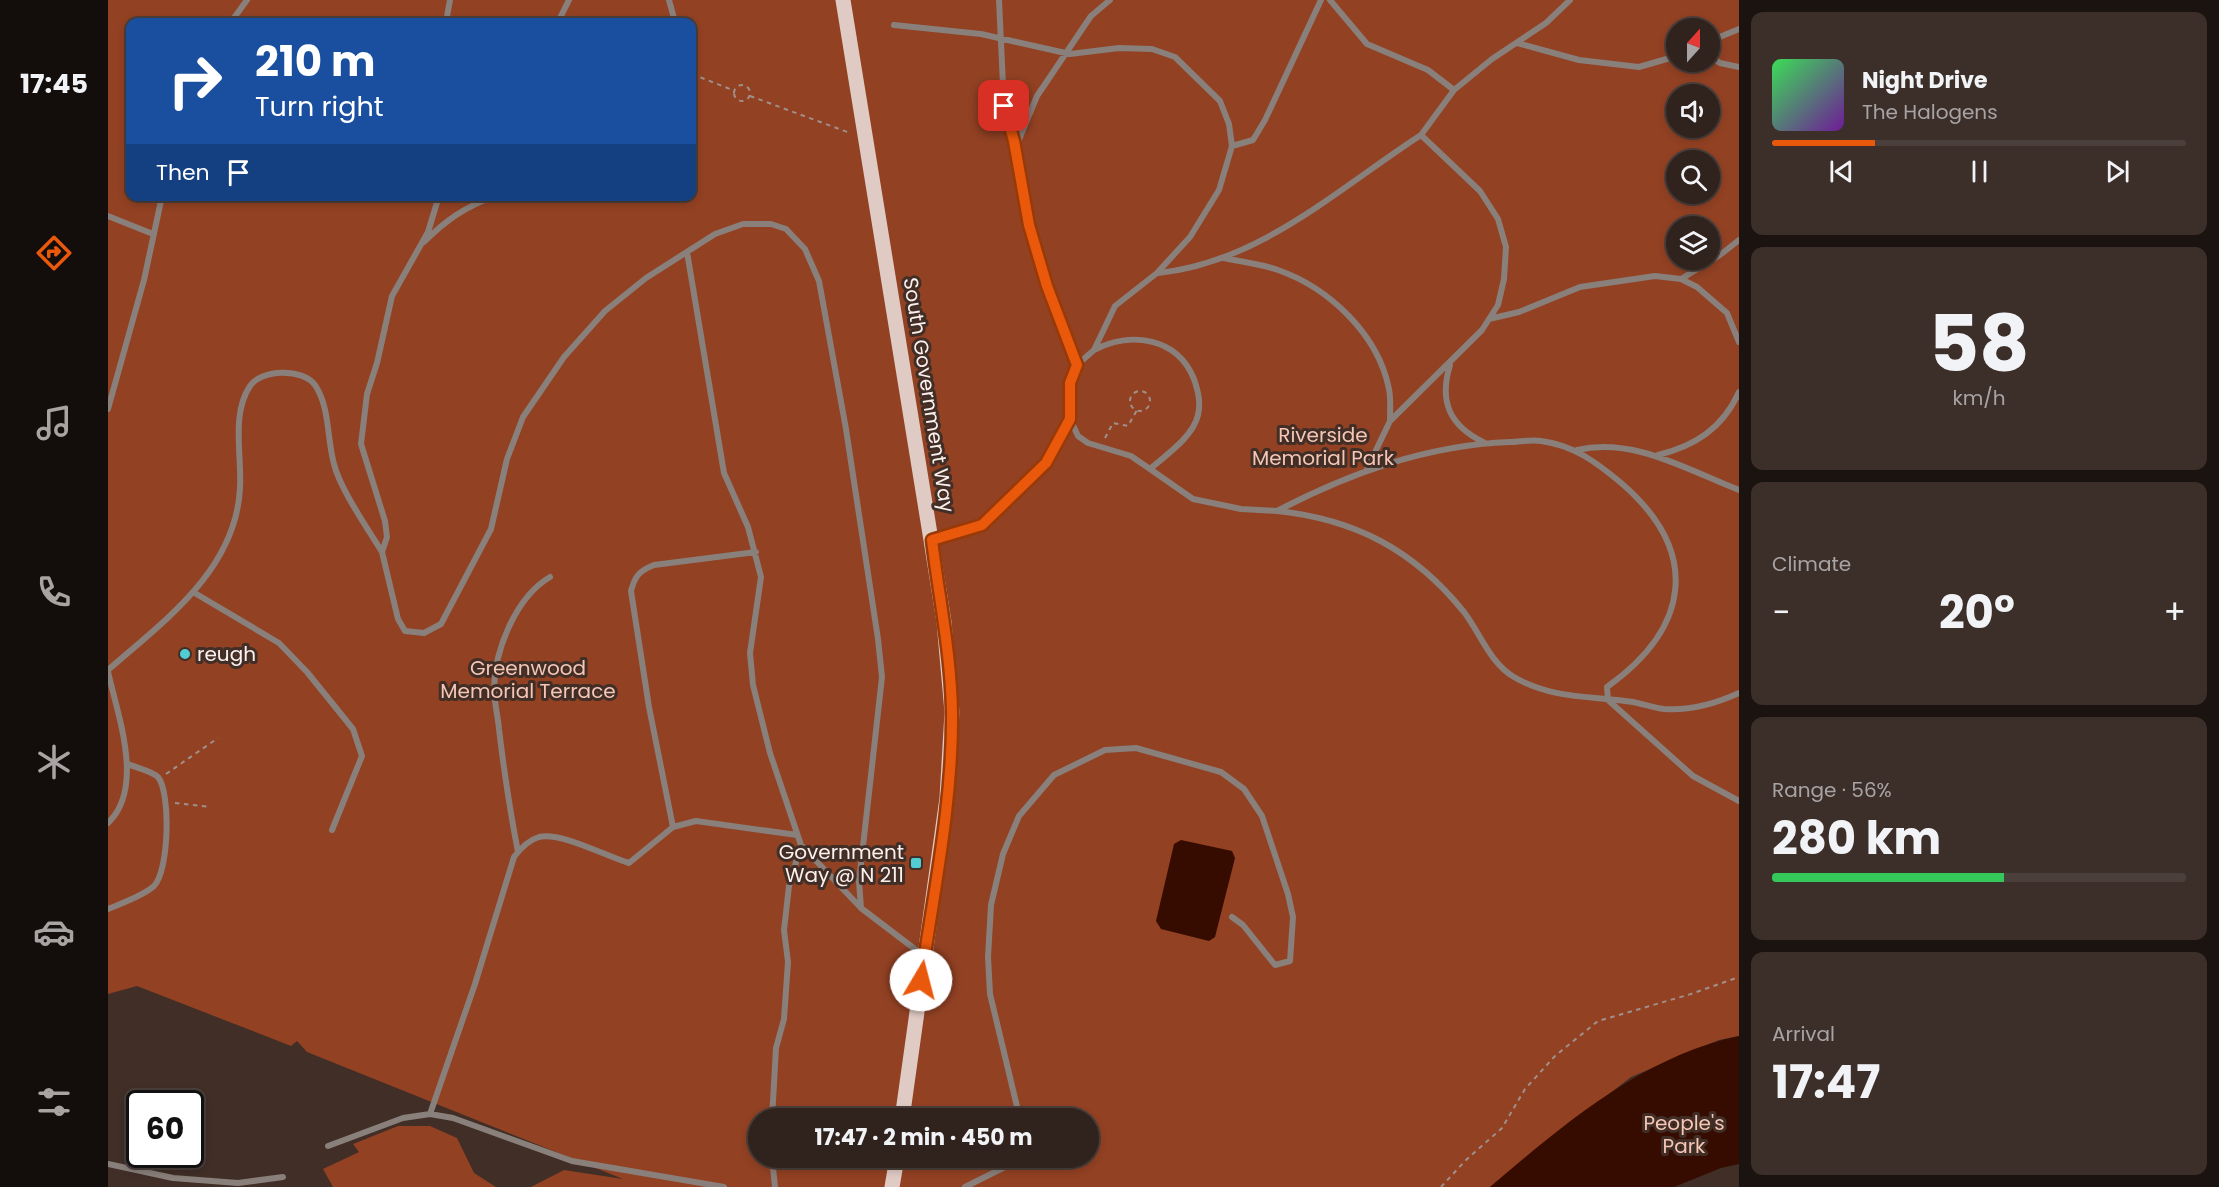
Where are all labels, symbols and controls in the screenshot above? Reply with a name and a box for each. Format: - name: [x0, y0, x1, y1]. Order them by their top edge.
- north arrow: [1666, 18, 1720, 72]
- map controls: [1666, 18, 1720, 270]
- text: 210 m: [255, 32, 376, 91]
- icon: right: [156, 42, 234, 120]
- text: 17:45: [20, 65, 88, 102]
- text: Night Drive: [1862, 65, 1988, 96]
- pin: [978, 80, 1029, 131]
- button: sound: [1666, 84, 1720, 138]
- text: Turn right: [255, 88, 384, 125]
- icon: arrive: [987, 89, 1020, 122]
- text: The Halogens: [1862, 98, 1998, 126]
- button: search: [1666, 150, 1720, 204]
- icon: previous: [1825, 155, 1858, 188]
- icon: pause: [1963, 155, 1996, 188]
- icon: next: [2101, 155, 2134, 188]
- icon: arrive: [222, 156, 255, 189]
- text: Then: [156, 157, 210, 188]
- button: layers: [1666, 216, 1720, 270]
- icon: directions: [33, 232, 75, 274]
- street label: South Government Way: [897, 275, 961, 515]
- text: 58: [1928, 289, 2030, 398]
- text: km/h: [1952, 384, 2006, 412]
- icon: music: [33, 402, 75, 444]
- park label: Riverside Memorial Park: [1252, 421, 1395, 472]
- text: Climate: [1772, 550, 1851, 578]
- icon: phone: [33, 571, 75, 613]
- text: 20°: [1939, 581, 2015, 644]
- text: −: [1772, 589, 1790, 636]
- text: +: [2163, 589, 2186, 636]
- place label: reugh: [197, 640, 256, 668]
- marker: reugh: [178, 647, 192, 661]
- park label: Greenwood Memorial Terrace: [440, 654, 616, 705]
- icon: climate: [33, 741, 75, 783]
- text: Range · 56%: [1772, 776, 1892, 804]
- text: 280 km: [1772, 807, 1941, 870]
- place label: Government Way @ N 211: [779, 838, 904, 889]
- marker: Government Way @ N 211: [909, 856, 923, 870]
- icon: car: [33, 911, 75, 953]
- position arrow: [889, 948, 953, 1012]
- text: Arrival: [1772, 1020, 1835, 1048]
- text: 17:47: [1772, 1051, 1880, 1114]
- icon: filters: [33, 1081, 75, 1123]
- speed limit sign: 60: [126, 1090, 204, 1168]
- park label: People's Park: [1643, 1109, 1725, 1160]
- text: 17:47 · 2 min · 450 m: [814, 1122, 1033, 1153]

